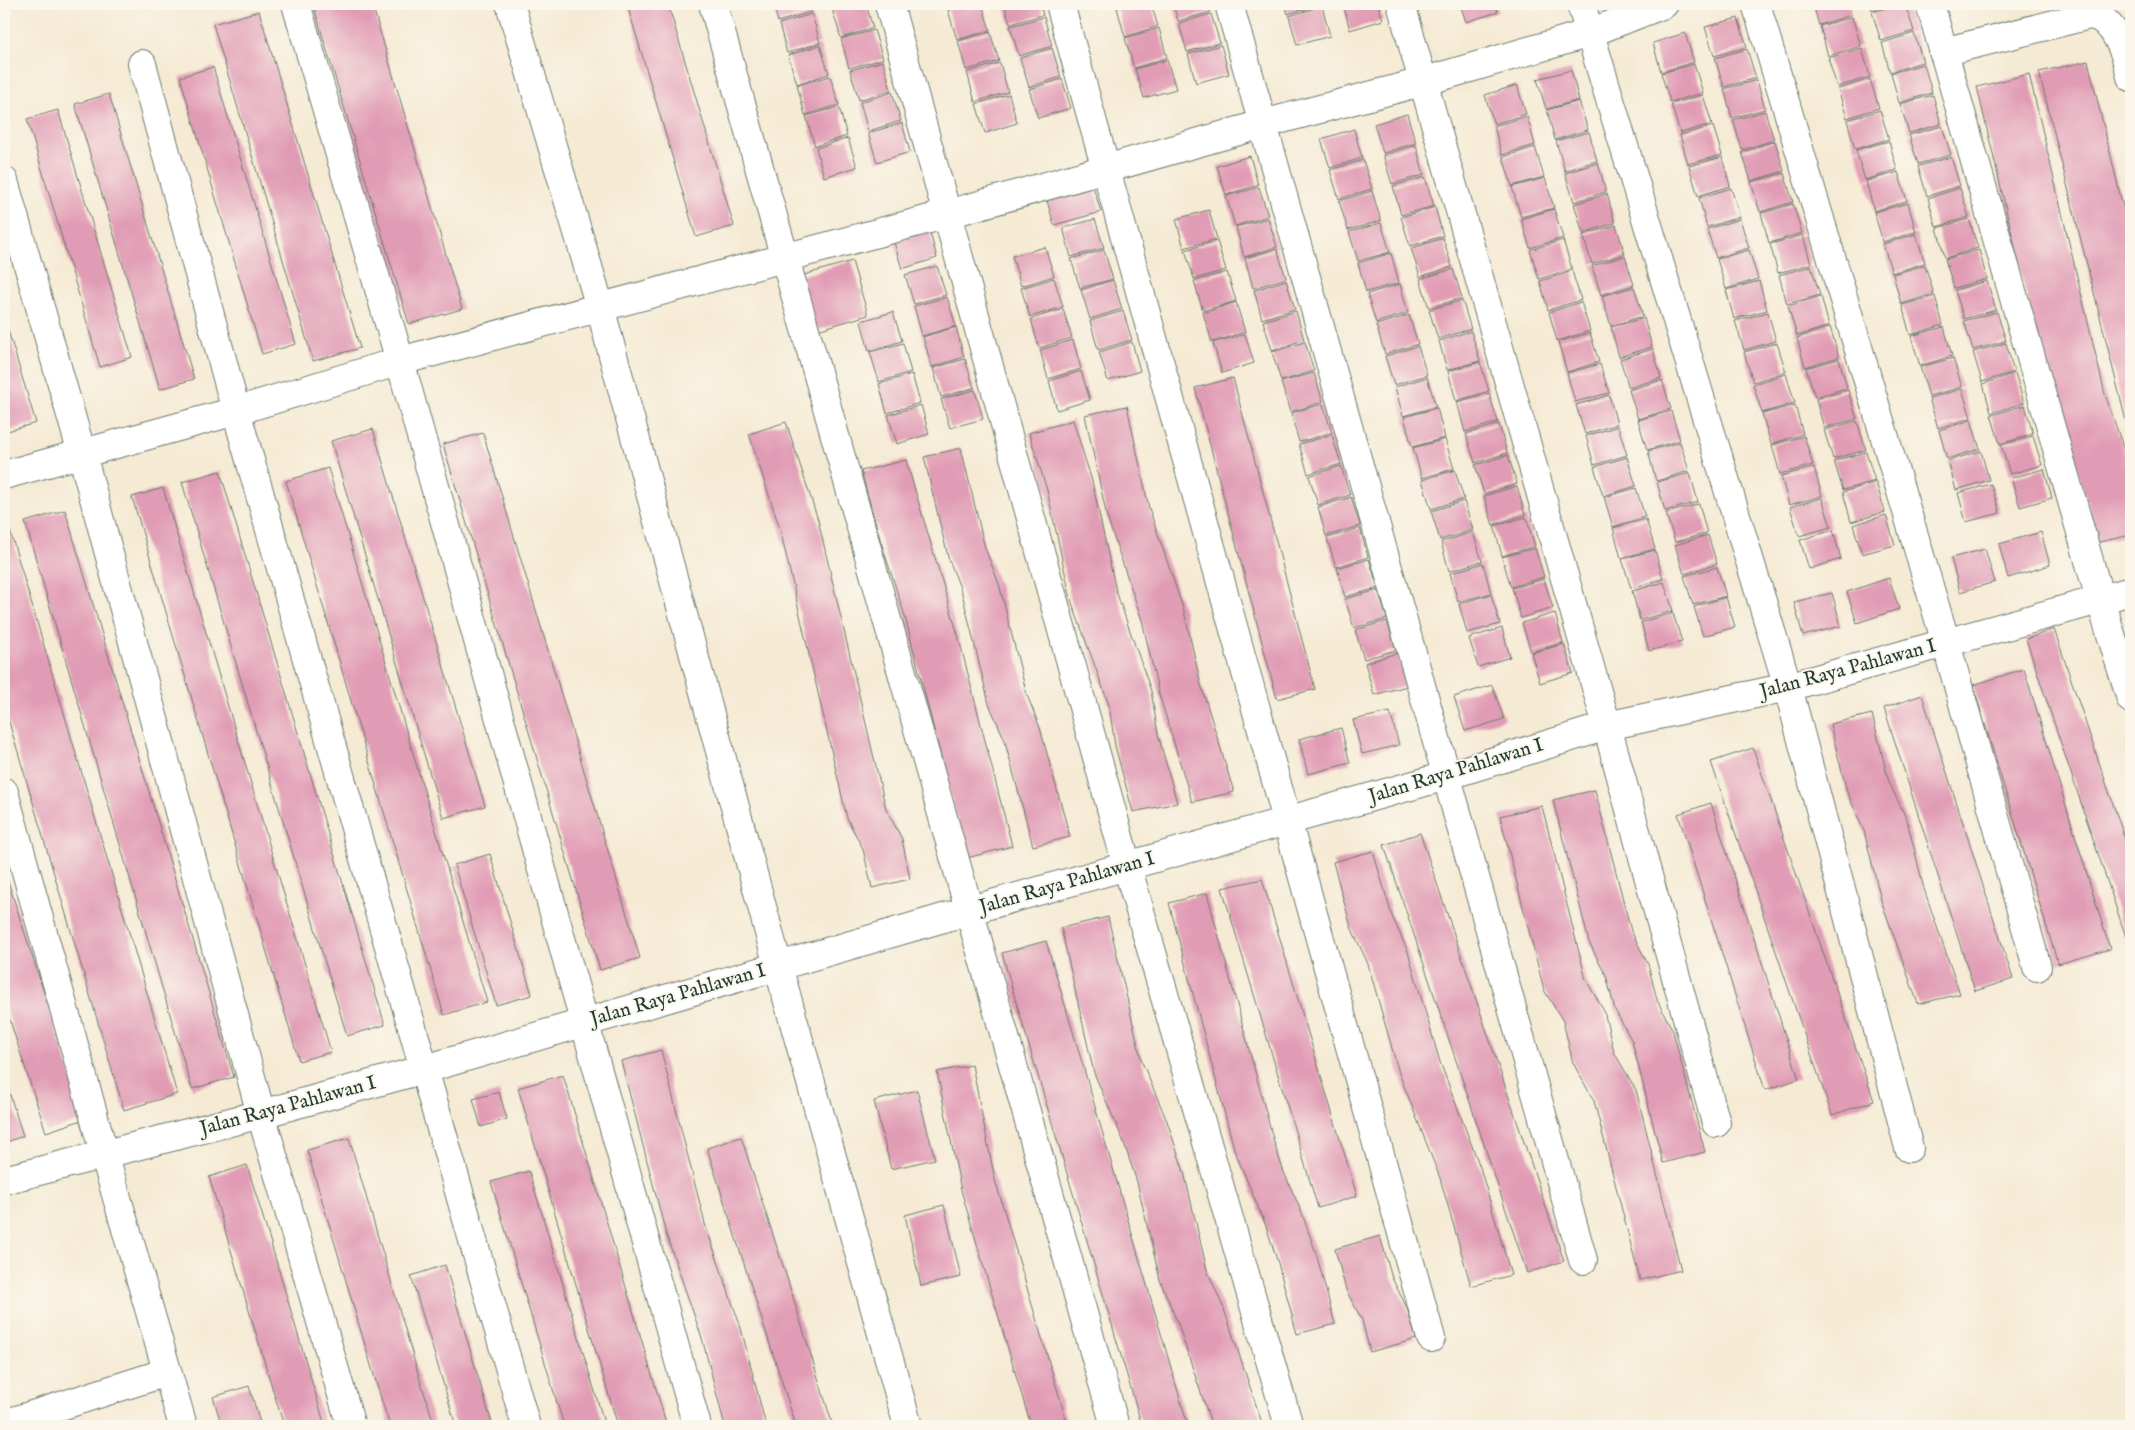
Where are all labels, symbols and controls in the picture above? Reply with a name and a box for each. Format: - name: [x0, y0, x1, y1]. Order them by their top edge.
- street label: Jalan Raya Pahlawan I: [1755, 633, 1939, 705]
- street label: Jalan Raya Pahlawan I: [1364, 732, 1547, 810]
- street label: Jalan Raya Pahlawan I: [974, 846, 1158, 921]
- street label: Jalan Raya Pahlawan I: [585, 958, 769, 1033]
- street label: Jalan Raya Pahlawan I: [195, 1070, 379, 1142]

